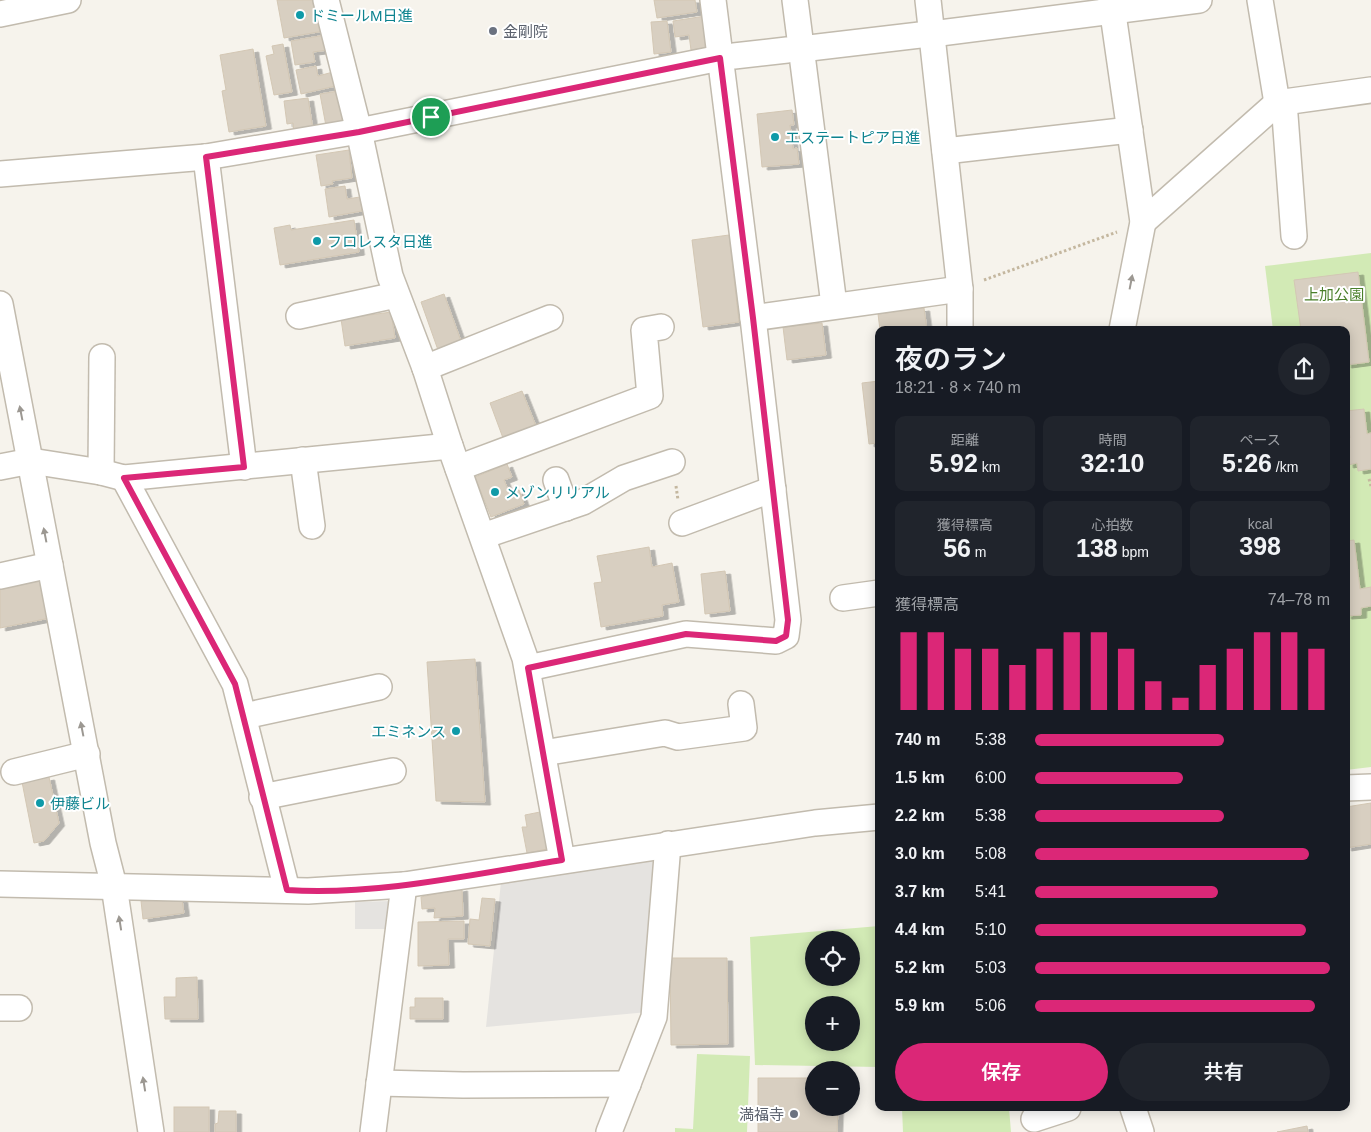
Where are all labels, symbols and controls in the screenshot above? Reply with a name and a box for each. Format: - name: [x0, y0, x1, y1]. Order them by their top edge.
- place label: ドミールM日進: [310, 7, 413, 24]
- marker: ドミールM日進: [294, 9, 306, 21]
- place label: 金剛院: [503, 23, 548, 40]
- marker: 金剛院: [487, 25, 499, 37]
- pin: [410, 96, 452, 138]
- icon: arrive: [417, 103, 445, 131]
- place label: エステートピア日進: [785, 129, 920, 146]
- marker: エステートピア日進: [769, 131, 781, 143]
- place label: フロレスタ日進: [327, 233, 432, 250]
- marker: フロレスタ日進: [311, 235, 323, 247]
- one-way arrow: [1128, 274, 1136, 290]
- park label: 上加公園: [1304, 286, 1364, 303]
- button: share: [1278, 343, 1330, 395]
- text: 夜のラン: [895, 344, 1007, 375]
- text: 18:21 · 8 × 740 m: [895, 379, 1021, 396]
- one-way arrow: [17, 405, 25, 421]
- text: 距離: [951, 432, 979, 448]
- text: 時間: [1098, 432, 1126, 448]
- text: ペース: [1240, 432, 1281, 448]
- text: 5.92: [929, 449, 978, 477]
- text: 32:10: [1081, 449, 1144, 477]
- text: 5:26: [1222, 449, 1272, 477]
- text: km: [978, 459, 1000, 475]
- text: /km: [1272, 459, 1298, 475]
- place label: メゾンリリアル: [505, 484, 610, 501]
- marker: メゾンリリアル: [489, 486, 501, 498]
- text: kcal: [1248, 516, 1273, 532]
- text: 獲得標高: [937, 517, 993, 533]
- text: 心拍数: [1091, 517, 1133, 533]
- one-way arrow: [40, 527, 48, 543]
- text: 398: [1239, 532, 1281, 560]
- text: 56: [943, 534, 971, 562]
- text: 138: [1076, 534, 1118, 562]
- text: m: [971, 544, 987, 560]
- text: bpm: [1118, 544, 1149, 560]
- text: 74–78 m: [1268, 591, 1330, 608]
- text: 獲得標高: [895, 596, 959, 613]
- one-way arrow: [78, 722, 86, 737]
- place label: エミネンス: [371, 723, 446, 740]
- marker: エミネンス: [450, 725, 462, 737]
- text: 740 m: [895, 731, 940, 748]
- text: 5:38: [975, 731, 1006, 748]
- text: 1.5 km: [895, 769, 945, 786]
- text: 6:00: [975, 769, 1006, 786]
- place label: 伊藤ビル: [50, 795, 110, 812]
- marker: 伊藤ビル: [34, 797, 46, 809]
- text: 2.2 km: [895, 807, 945, 824]
- text: 5:38: [975, 807, 1006, 824]
- text: 3.0 km: [895, 845, 945, 862]
- text: 5:08: [975, 845, 1006, 862]
- text: 3.7 km: [895, 883, 945, 900]
- text: 5:41: [975, 883, 1006, 900]
- one-way arrow: [116, 915, 124, 931]
- text: 4.4 km: [895, 921, 945, 938]
- text: 5:10: [975, 921, 1006, 938]
- map controls: [805, 931, 860, 1116]
- button: locate: [805, 931, 860, 986]
- text: 5.2 km: [895, 959, 945, 976]
- text: 5:03: [975, 959, 1006, 976]
- button: +: [805, 996, 860, 1051]
- text: 5.9 km: [895, 997, 945, 1014]
- text: 5:06: [975, 997, 1006, 1014]
- button: 保存: [895, 1043, 1108, 1101]
- button: 共有: [1118, 1043, 1330, 1101]
- button: −: [805, 1061, 860, 1116]
- one-way arrow: [140, 1075, 148, 1091]
- place label: 満福寺: [739, 1106, 784, 1123]
- marker: 満福寺: [788, 1108, 800, 1120]

